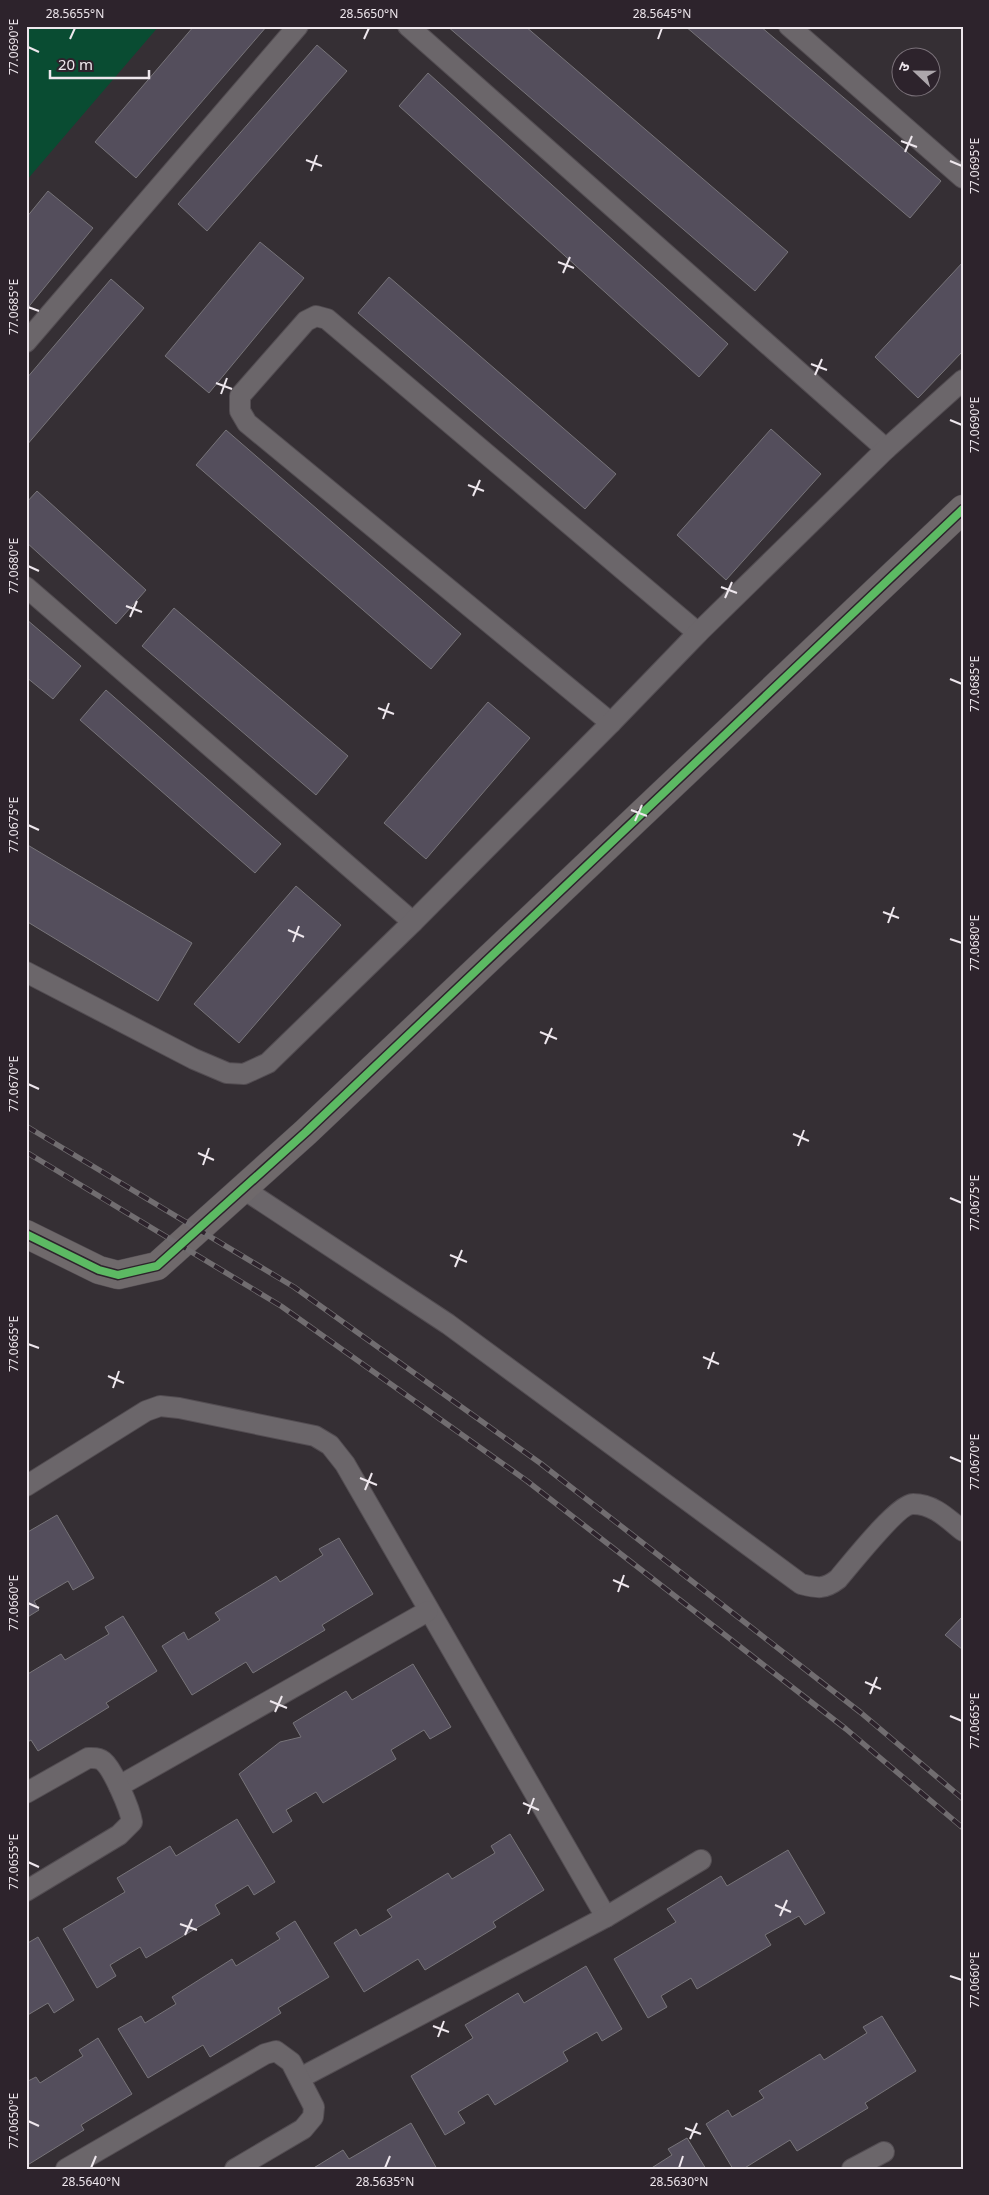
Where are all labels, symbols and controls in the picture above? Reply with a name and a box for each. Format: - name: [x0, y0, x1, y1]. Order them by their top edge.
- text: 28.5655°N: [46, 5, 104, 22]
- text: 28.5650°N: [340, 5, 398, 22]
- text: 28.5645°N: [633, 5, 691, 22]
- text: 77.0690°E: [5, 19, 22, 75]
- scale bar: [50, 48, 149, 80]
- north arrow: [892, 48, 942, 98]
- text: 20 m: [58, 54, 93, 74]
- text: उ: [893, 59, 914, 74]
- text: 77.0695°E: [966, 138, 983, 194]
- text: 77.0685°E: [5, 279, 22, 335]
- text: 77.0690°E: [966, 397, 983, 453]
- text: 77.0680°E: [5, 538, 22, 594]
- text: 77.0685°E: [966, 656, 983, 712]
- text: 77.0675°E: [5, 797, 22, 853]
- text: 77.0680°E: [966, 915, 983, 971]
- text: 77.0670°E: [5, 1056, 22, 1112]
- text: 77.0675°E: [966, 1175, 983, 1231]
- text: 77.0665°E: [5, 1316, 22, 1372]
- text: 77.0670°E: [966, 1434, 983, 1490]
- text: 77.0660°E: [5, 1575, 22, 1631]
- text: 77.0665°E: [966, 1693, 983, 1749]
- text: 77.0655°E: [5, 1834, 22, 1890]
- text: 77.0660°E: [966, 1952, 983, 2008]
- text: 77.0650°E: [5, 2093, 22, 2149]
- text: 28.5640°N: [62, 2173, 120, 2190]
- text: 28.5635°N: [356, 2173, 414, 2190]
- text: 28.5630°N: [650, 2173, 708, 2190]

